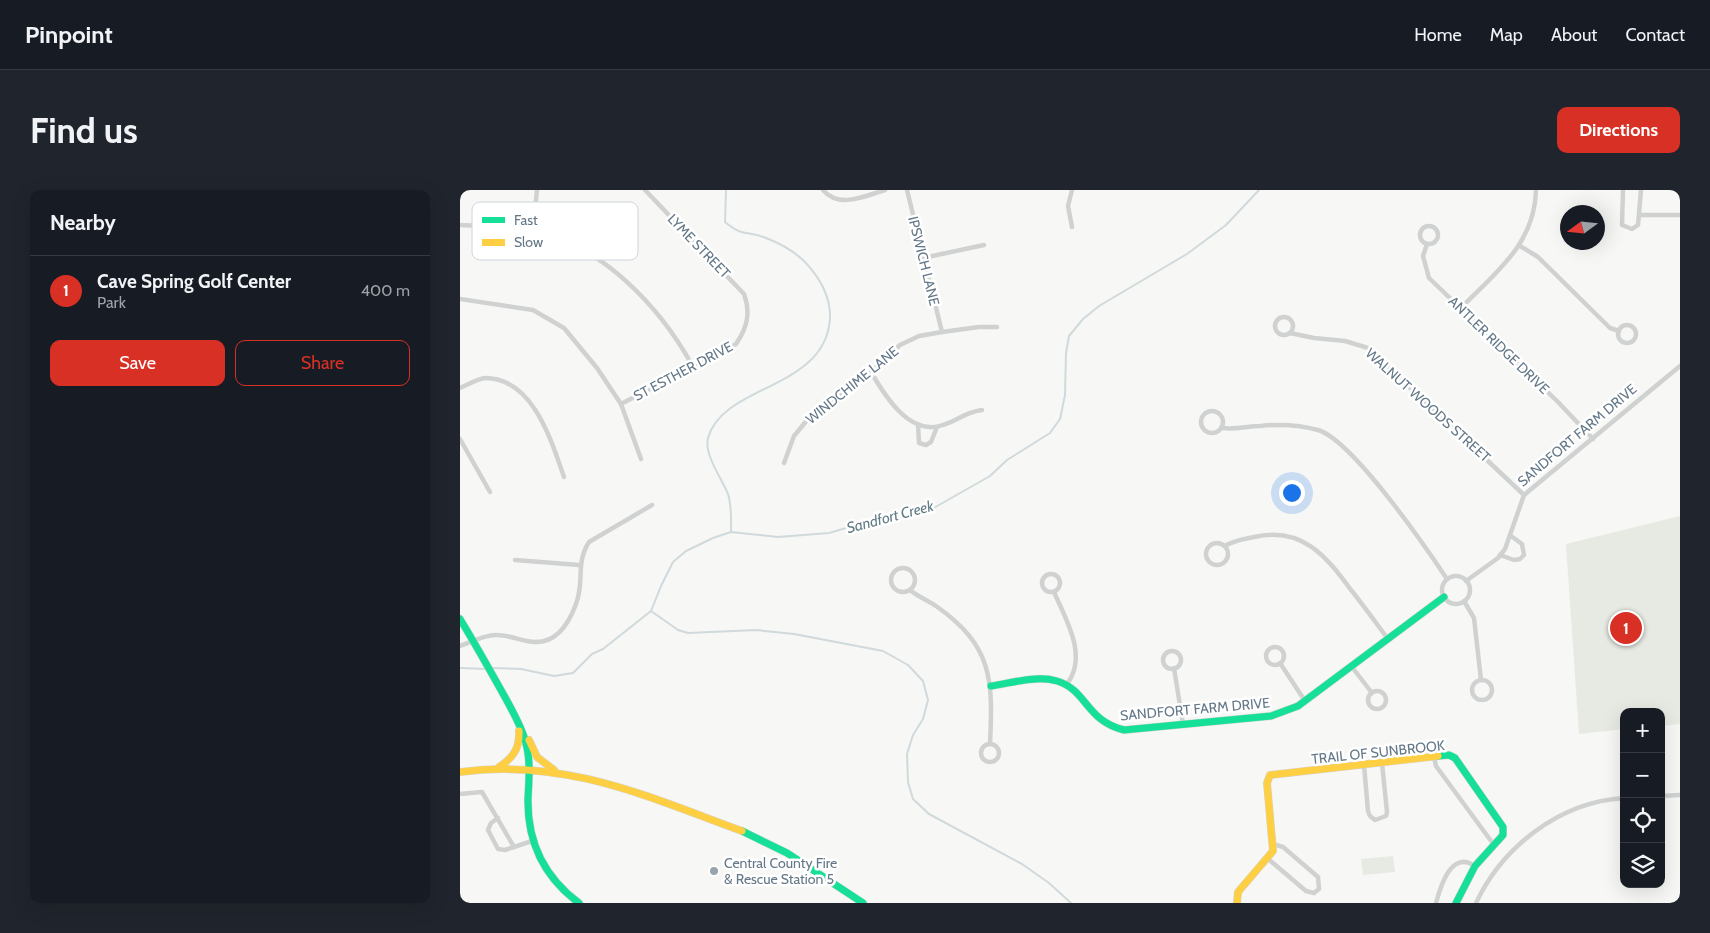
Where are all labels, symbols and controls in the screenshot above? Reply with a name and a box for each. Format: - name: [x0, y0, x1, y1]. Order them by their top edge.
- text: Pinpoint: [25, 20, 113, 49]
- text: Home: [1414, 24, 1462, 46]
- text: Map: [1490, 24, 1523, 46]
- text: About: [1551, 24, 1597, 46]
- text: Contact: [1625, 24, 1685, 46]
- button: Directions: [1557, 107, 1680, 153]
- text: Find us: [30, 109, 138, 152]
- legend: [472, 202, 638, 260]
- north arrow: [1560, 205, 1605, 250]
- text: Nearby: [50, 210, 116, 235]
- street label: LYME STREET: [664, 210, 734, 282]
- text: Fast: [514, 211, 538, 229]
- street label: IPSWICH LANE: [904, 214, 944, 308]
- text: Slow: [514, 233, 543, 251]
- text: Cave Spring Golf Center: [97, 270, 291, 293]
- text: 1: [63, 281, 69, 300]
- text: 400 m: [361, 281, 410, 300]
- street label: ANTLER RIDGE DRIVE: [1445, 292, 1553, 398]
- text: Park: [97, 293, 126, 312]
- street label: ST ESTHER DRIVE: [630, 337, 736, 405]
- button: Save: [50, 340, 225, 386]
- button: Share: [235, 340, 410, 386]
- street label: WINDCHIME LANE: [802, 342, 902, 428]
- street label: WALNUT WOODS STREET: [1362, 344, 1495, 466]
- street label: SANDFORT FARM DRIVE: [1514, 380, 1641, 490]
- your location: [1279, 480, 1305, 506]
- water label: Sandfort Creek: [845, 497, 936, 537]
- pin: 1: [1610, 609, 1642, 647]
- street label: SANDFORT FARM DRIVE: [1119, 693, 1271, 725]
- map controls: [1620, 708, 1665, 888]
- button: +: [1620, 708, 1665, 753]
- street label: TRAIL OF SUNBROOK: [1310, 736, 1446, 768]
- button: −: [1620, 753, 1665, 798]
- button: locate: [1620, 798, 1665, 843]
- button: layers: [1620, 843, 1665, 888]
- place label: Central County Fire & Rescue Station 5: [724, 854, 837, 888]
- marker: Central County Fire & Rescue Station 5: [708, 865, 720, 877]

